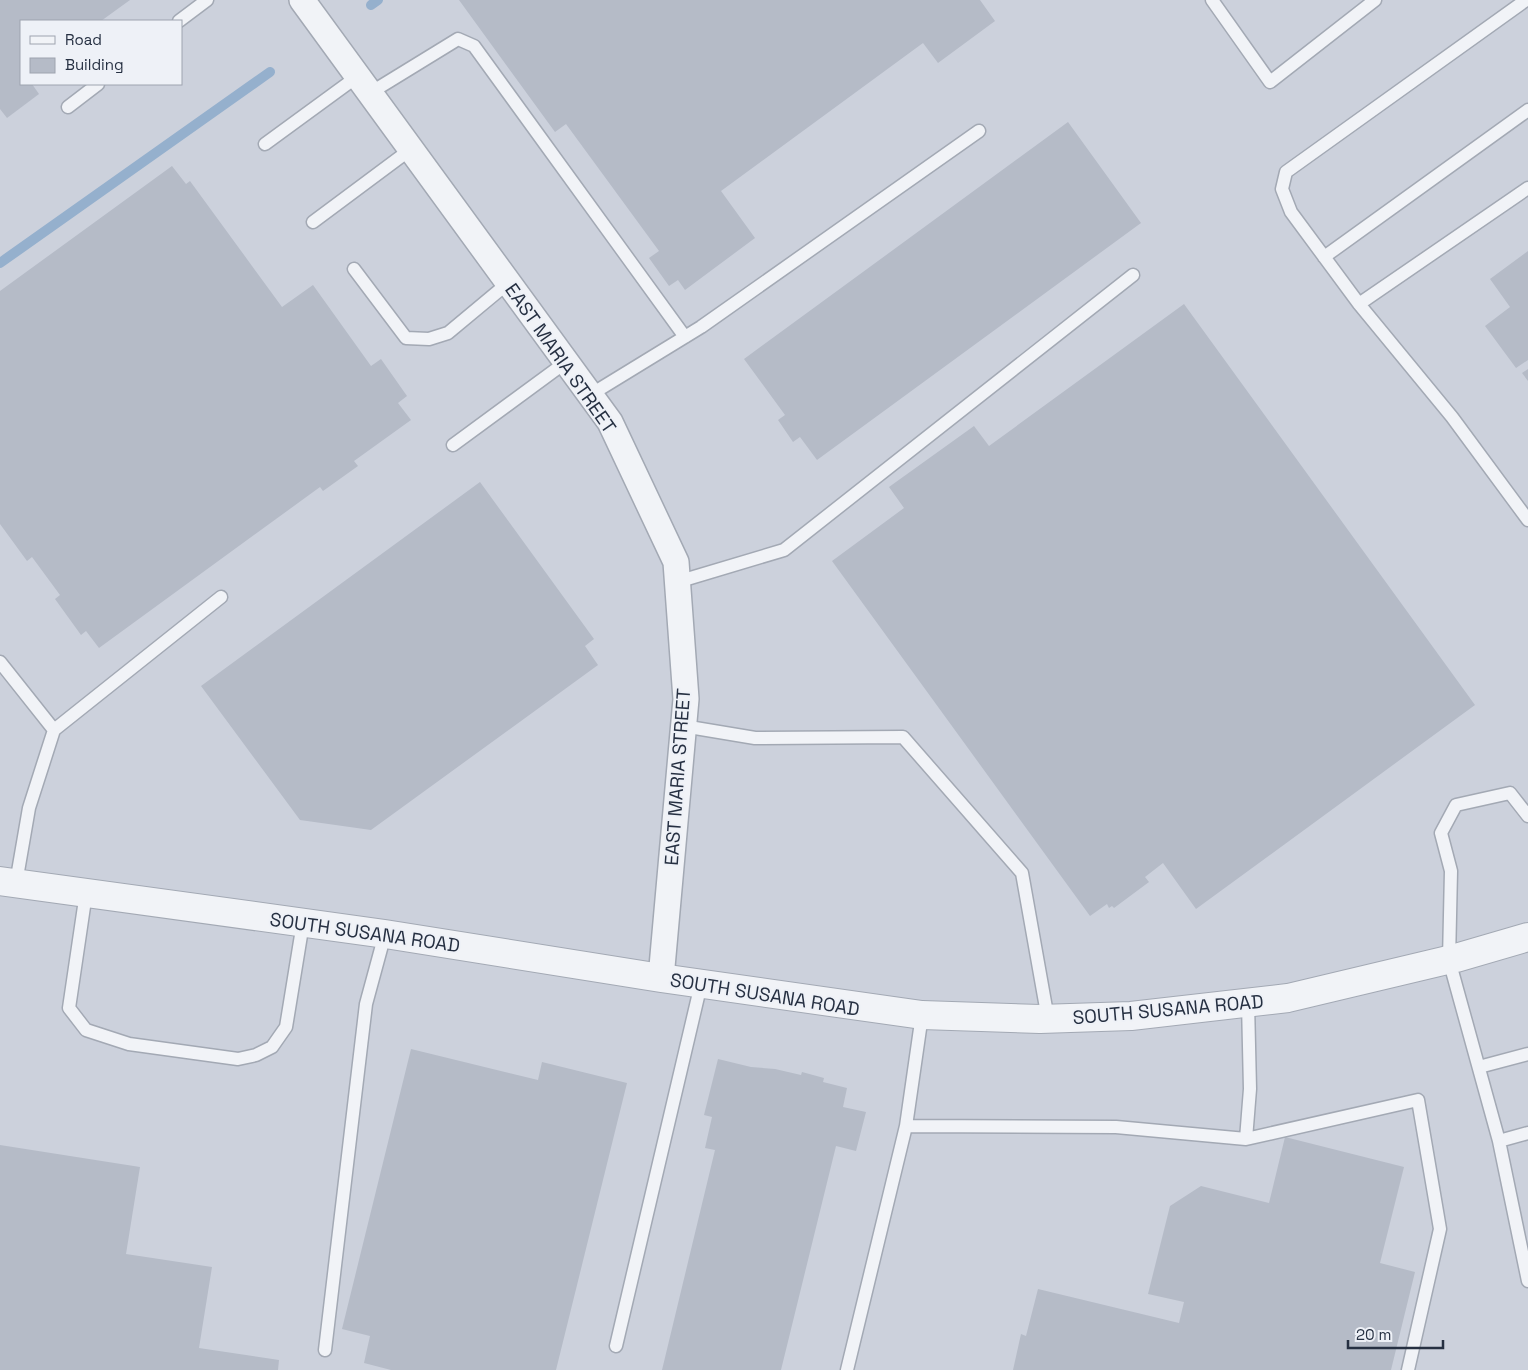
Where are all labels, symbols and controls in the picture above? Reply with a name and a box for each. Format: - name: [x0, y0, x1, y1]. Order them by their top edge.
- legend: [20, 20, 182, 85]
- text: Road: [65, 30, 102, 49]
- text: Building: [65, 55, 124, 74]
- street label: EAST MARIA STREET: [499, 278, 622, 438]
- street label: EAST MARIA STREET: [659, 688, 696, 867]
- street label: SOUTH SUSANA ROAD: [268, 907, 462, 958]
- street label: SOUTH SUSANA ROAD: [668, 967, 862, 1022]
- street label: SOUTH SUSANA ROAD: [1071, 989, 1265, 1030]
- scale bar: [1348, 1318, 1443, 1350]
- text: 20 m: [1356, 1325, 1391, 1344]

